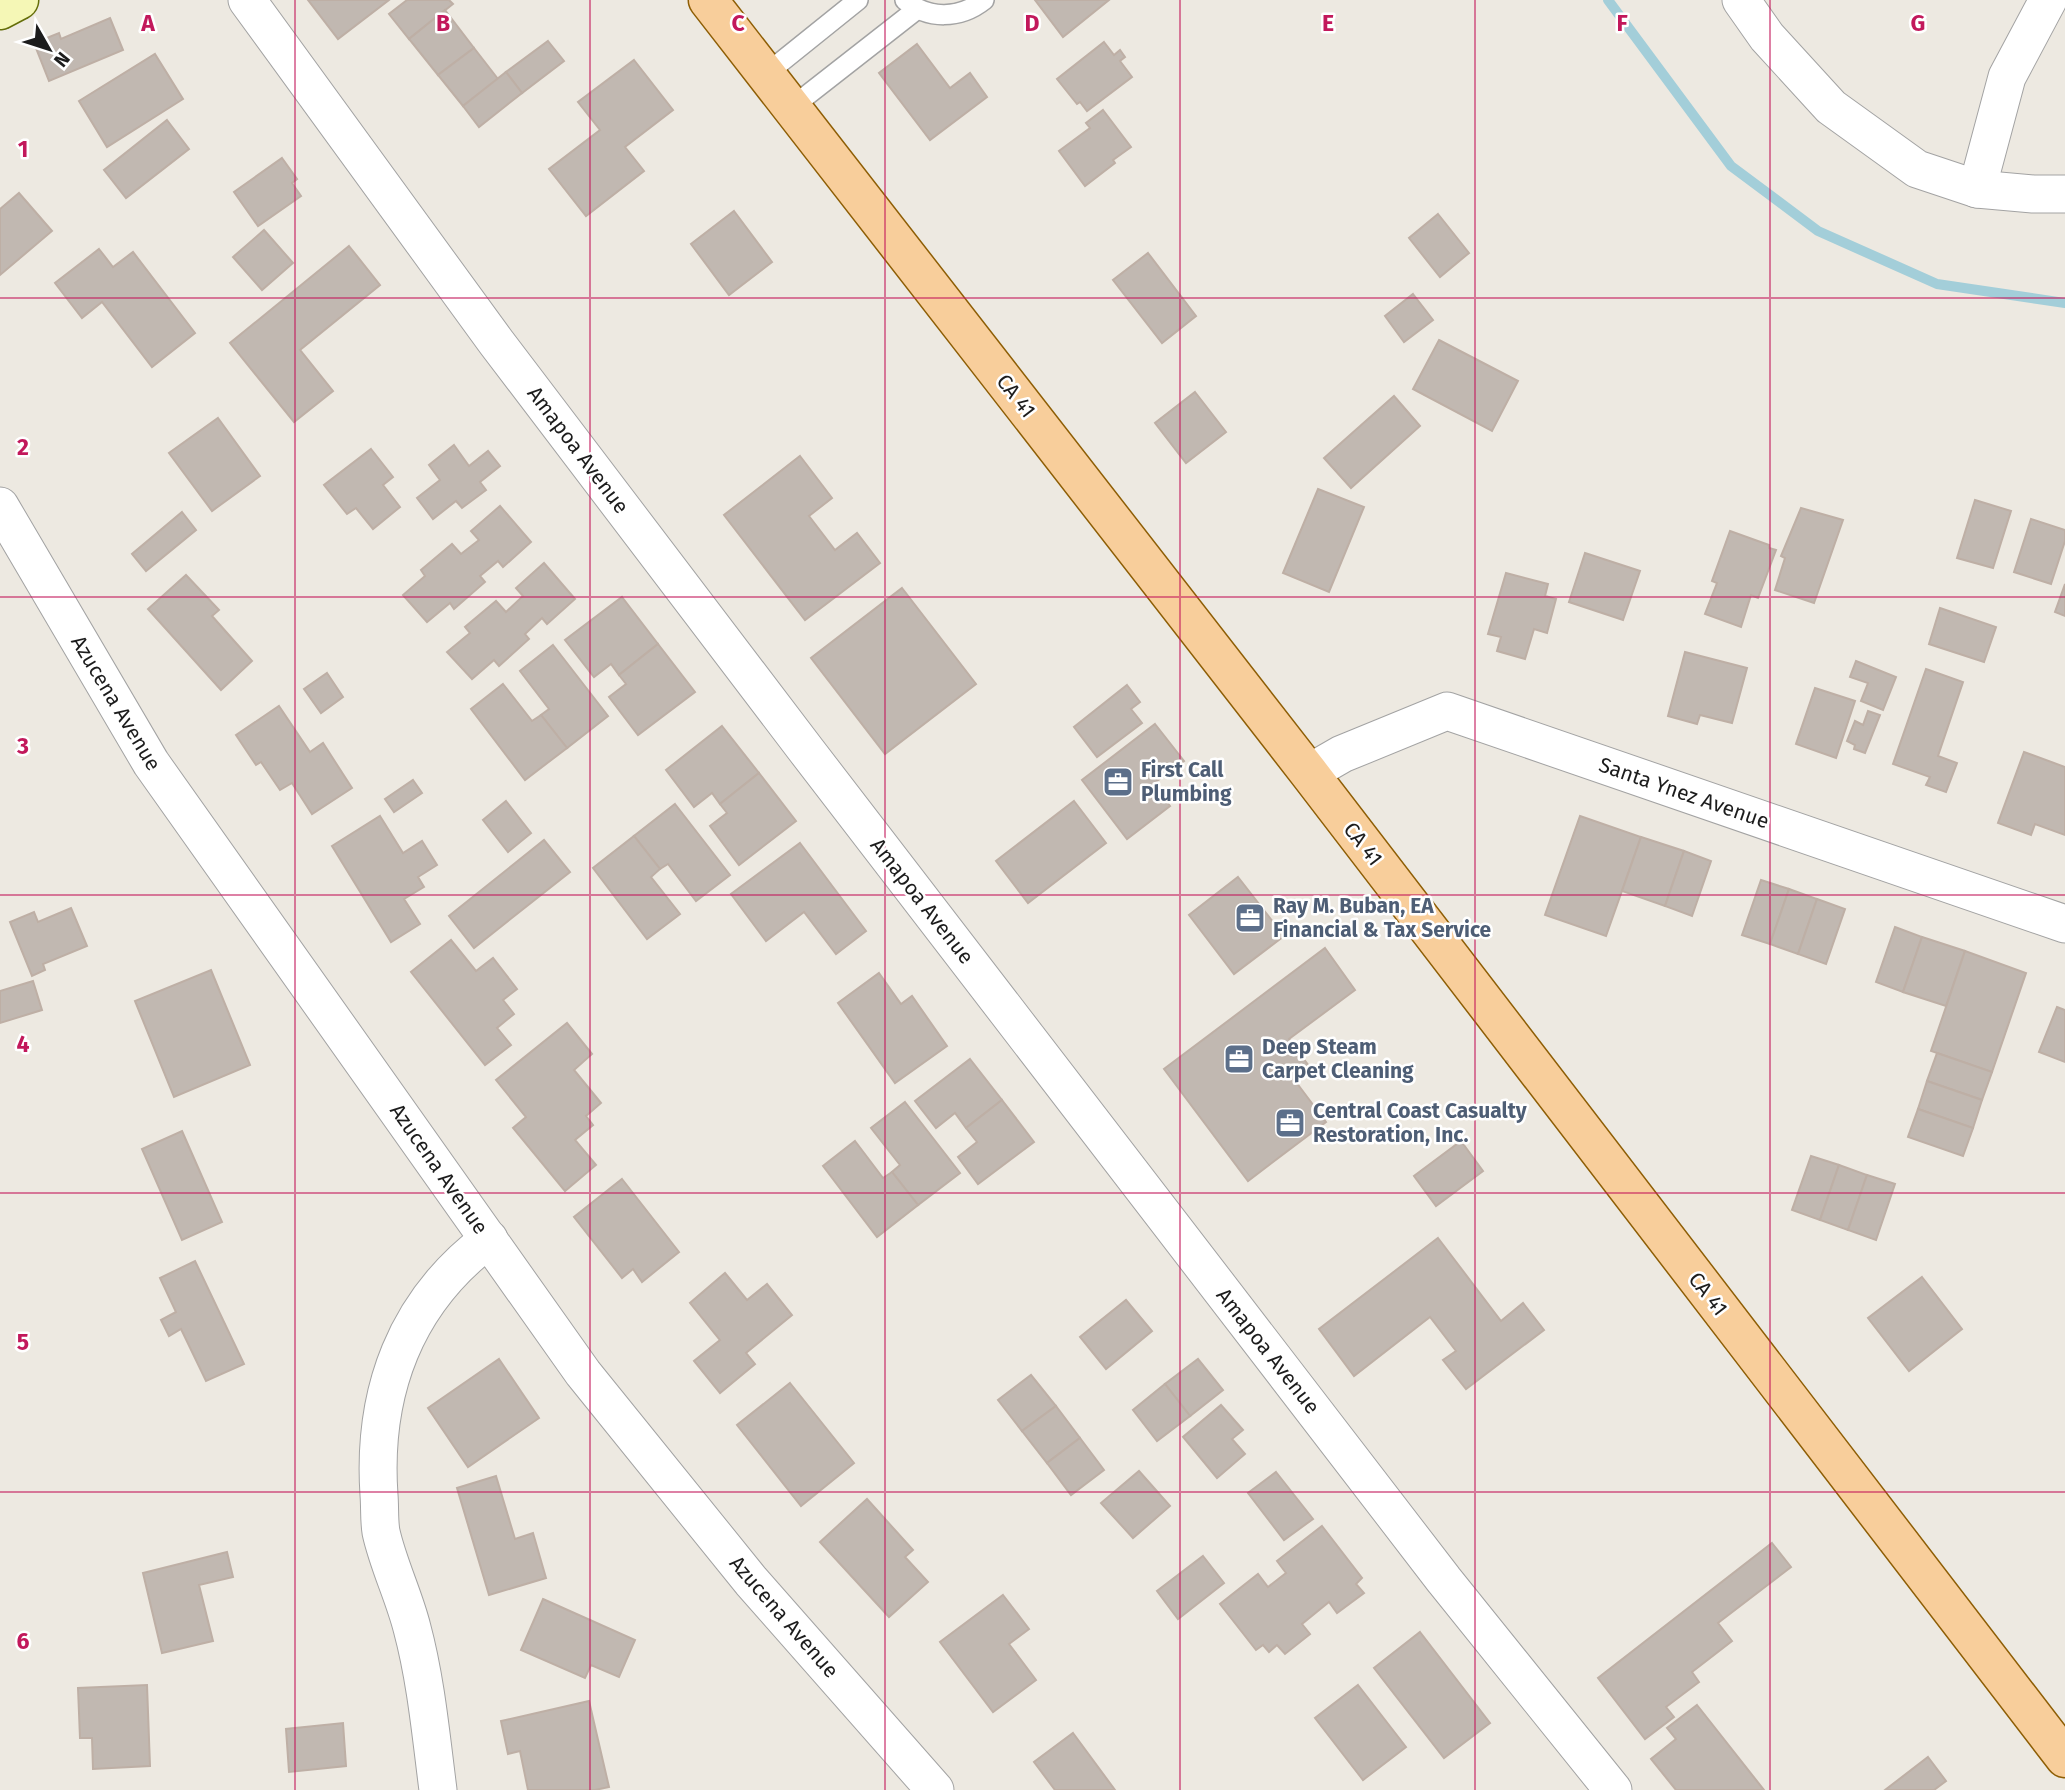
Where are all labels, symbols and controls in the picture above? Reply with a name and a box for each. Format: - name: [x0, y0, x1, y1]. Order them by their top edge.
- text: A: [140, 9, 155, 37]
- text: B: [436, 9, 450, 37]
- text: C: [731, 9, 745, 37]
- text: D: [1025, 9, 1040, 37]
- text: E: [1322, 9, 1334, 37]
- text: F: [1616, 9, 1628, 37]
- text: G: [1911, 9, 1925, 37]
- north arrow: [14, 14, 84, 84]
- text: N: [49, 47, 75, 72]
- text: 1: [18, 135, 28, 163]
- street label: CA 41: [991, 369, 1041, 423]
- street label: Amapoa Avenue: [522, 381, 634, 519]
- text: 2: [17, 433, 29, 461]
- street label: Azucena Avenue: [65, 631, 167, 775]
- text: 3: [16, 732, 29, 760]
- street label: Santa Ynez Avenue: [1596, 752, 1772, 834]
- place label: First Call Plumbing: [1141, 757, 1232, 807]
- office icon: First Call Plumbing: [1101, 765, 1135, 799]
- street label: CA 41: [1338, 817, 1388, 871]
- street label: Amapoa Avenue: [865, 833, 979, 969]
- place label: Ray M. Buban, EA Financial & Tax Service: [1273, 893, 1492, 943]
- office icon: Ray M. Buban, EA Financial & Tax Service: [1233, 901, 1267, 935]
- text: 4: [17, 1030, 30, 1058]
- place label: Deep Steam Carpet Cleaning: [1262, 1034, 1414, 1084]
- office icon: Deep Steam Carpet Cleaning: [1222, 1042, 1256, 1076]
- place label: Central Coast Casualty Restoration, Inc.: [1313, 1098, 1527, 1148]
- street label: Azucena Avenue: [384, 1099, 494, 1239]
- office icon: Central Coast Casualty Restoration, Inc.: [1273, 1106, 1307, 1140]
- street label: CA 41: [1683, 1267, 1733, 1321]
- street label: Amapoa Avenue: [1211, 1283, 1325, 1419]
- text: 5: [17, 1328, 29, 1356]
- street label: Azucena Avenue: [724, 1551, 844, 1683]
- text: 6: [17, 1627, 30, 1655]

